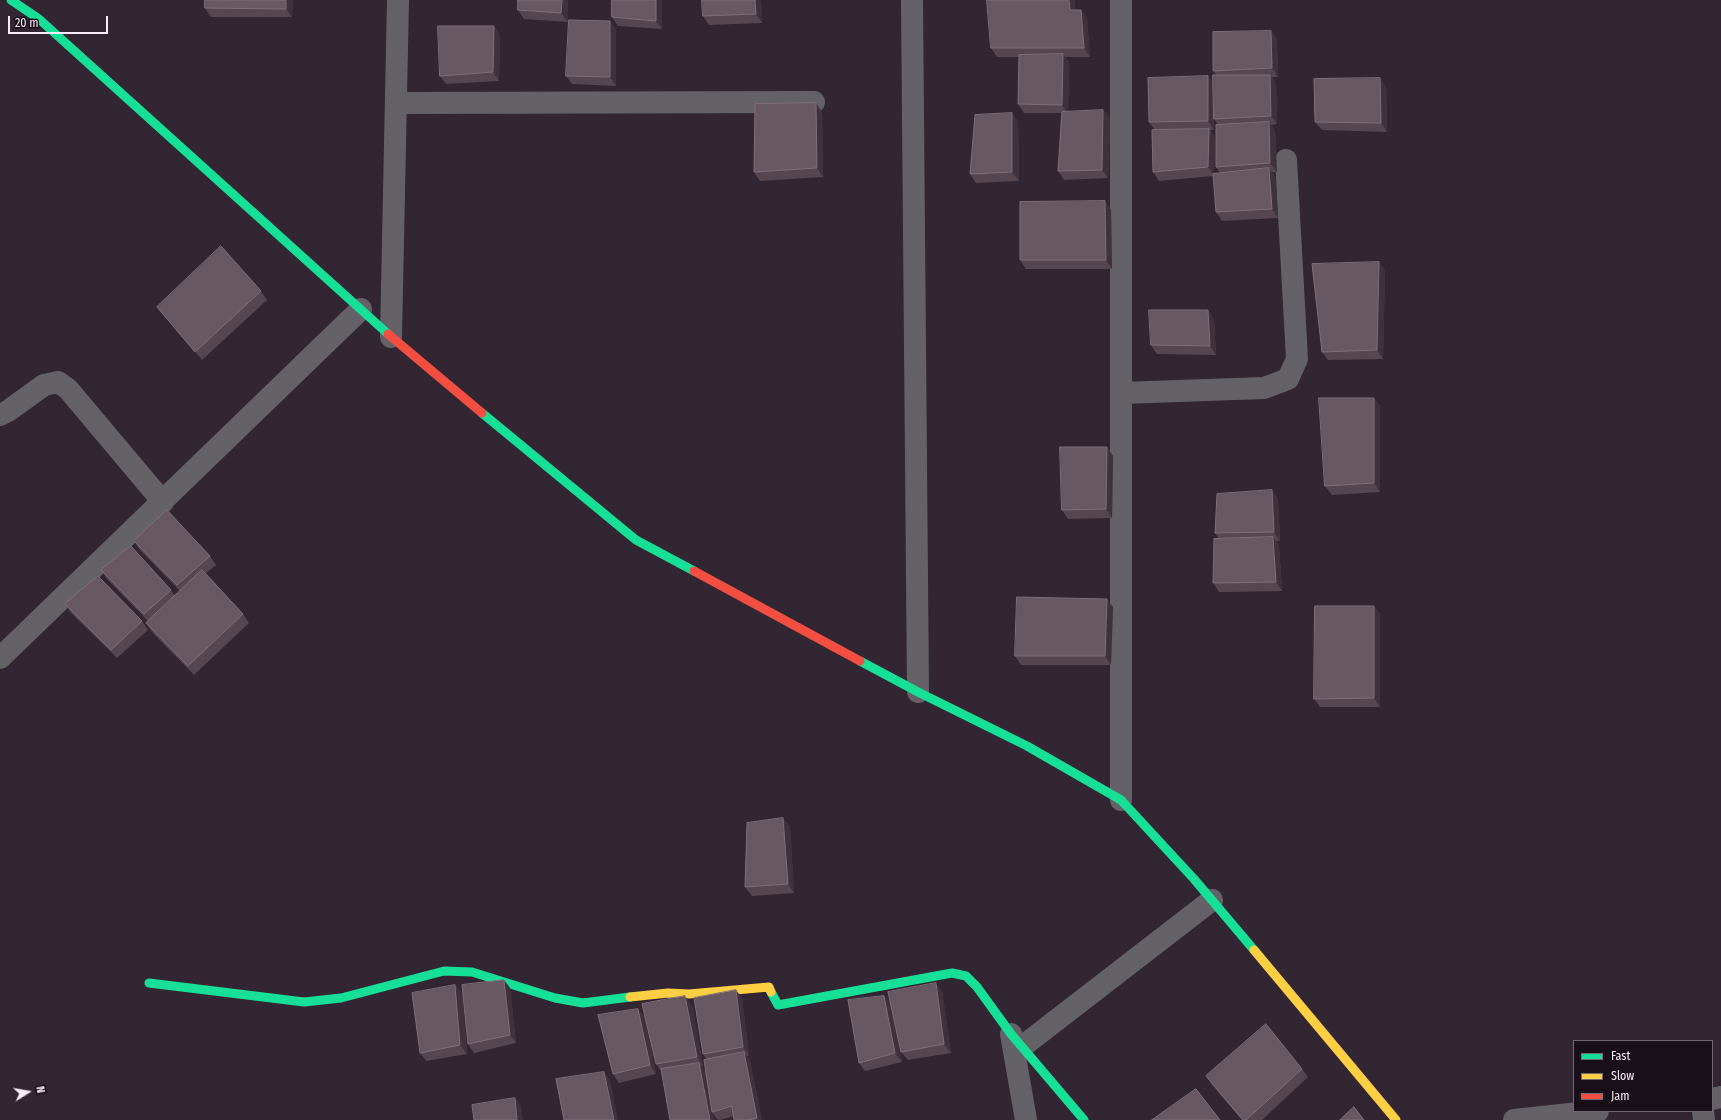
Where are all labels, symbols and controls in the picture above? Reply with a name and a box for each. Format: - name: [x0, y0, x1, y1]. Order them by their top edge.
- scale bar: [10, 8, 110, 34]
- text: 20 m: [15, 16, 39, 30]
- legend: [1573, 1040, 1713, 1112]
- text: Fast: [1611, 1049, 1630, 1063]
- text: Slow: [1611, 1069, 1634, 1083]
- north arrow: [8, 1072, 48, 1112]
- text: N: [33, 1085, 47, 1094]
- text: Jam: [1611, 1089, 1629, 1103]

